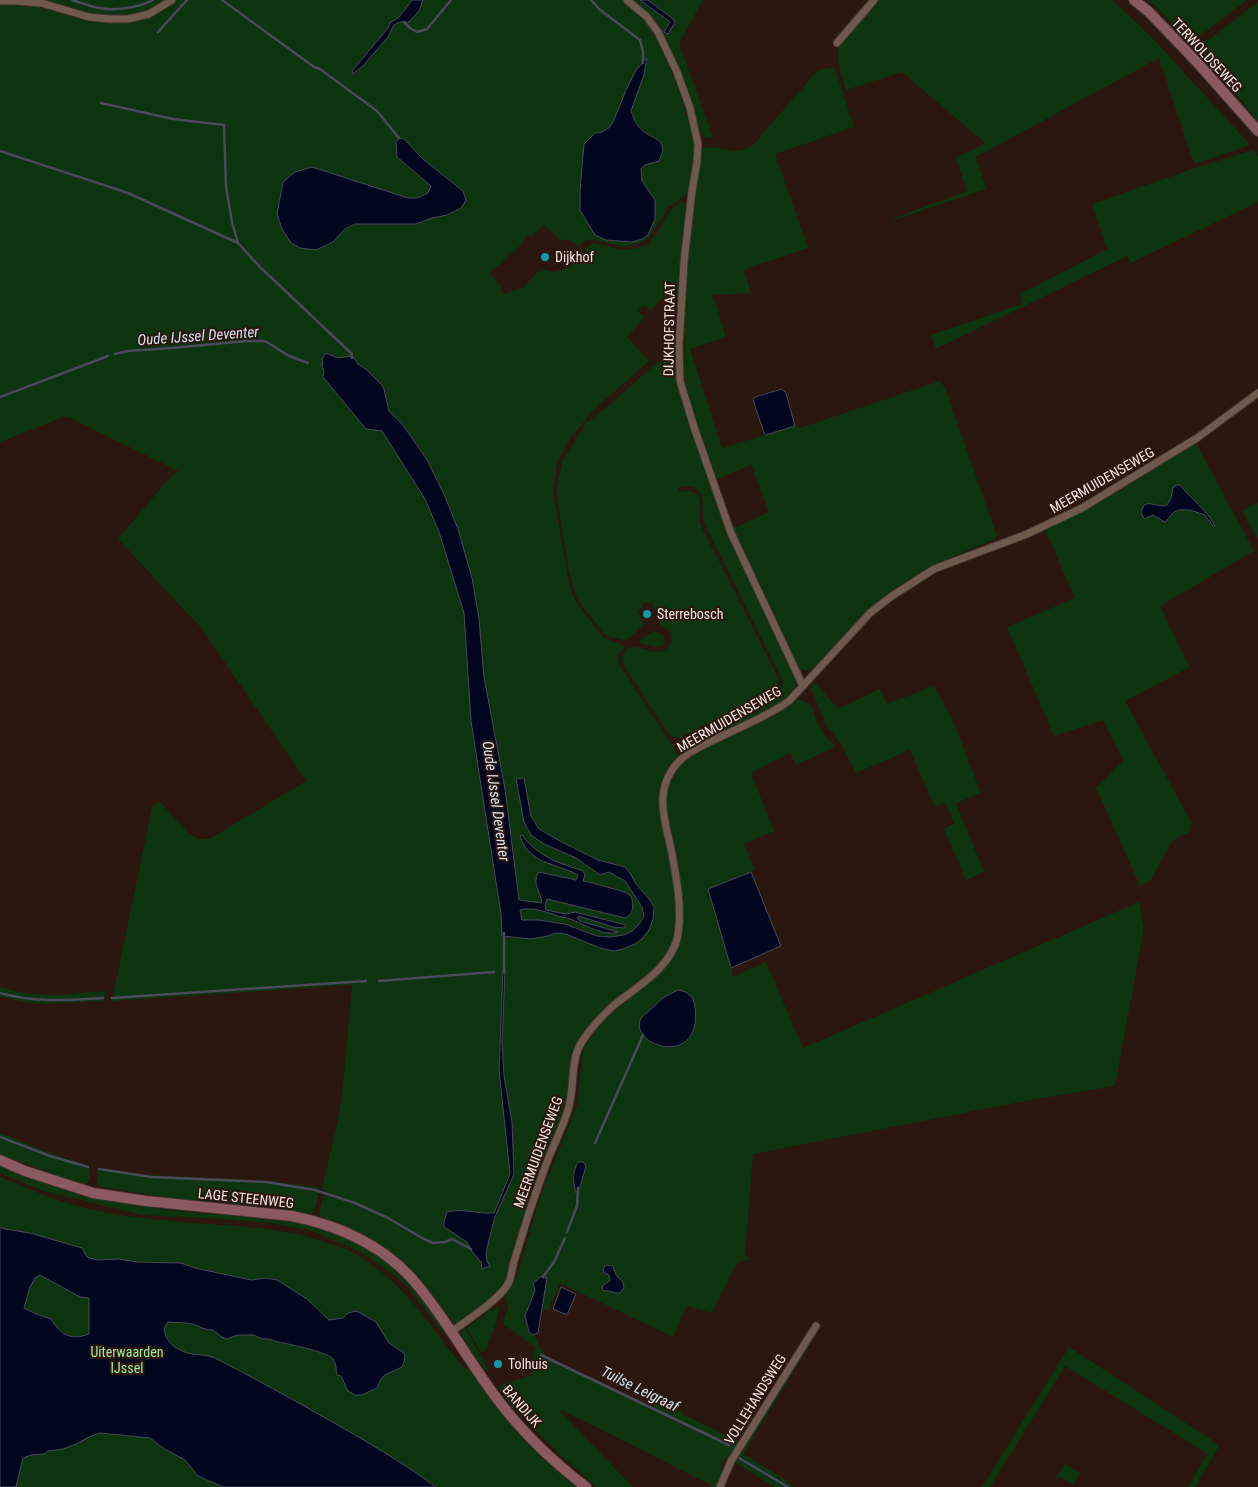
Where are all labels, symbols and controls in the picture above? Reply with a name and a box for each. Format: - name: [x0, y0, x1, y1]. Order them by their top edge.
- street label: TERWOLDSEWEG: [1169, 15, 1245, 95]
- place label: Dijkhof: [555, 249, 594, 265]
- marker: Dijkhof: [539, 251, 551, 263]
- street label: DIJKHOFSTRAAT: [660, 282, 678, 376]
- water label: Oude IJssel Deventer: [137, 323, 260, 349]
- street label: MEERMUIDENSEWEG: [1047, 444, 1157, 516]
- place label: Sterrebosch: [657, 606, 723, 622]
- marker: Sterrebosch: [641, 608, 653, 620]
- street label: MEERMUIDENSEWEG: [674, 683, 784, 755]
- water label: Oude IJssel Deventer: [479, 740, 513, 863]
- street label: MEERMUIDENSEWEG: [510, 1094, 566, 1210]
- street label: LAGE STEENWEG: [197, 1185, 295, 1211]
- park label: Uiterwaarden IJssel: [90, 1344, 164, 1376]
- street label: VOLLEHANDSWEG: [721, 1351, 789, 1447]
- place label: Tolhuis: [508, 1356, 548, 1372]
- marker: Tolhuis: [492, 1358, 504, 1370]
- water label: Tuilse Leigraaf: [598, 1362, 683, 1416]
- street label: BANDIJK: [499, 1382, 545, 1430]

